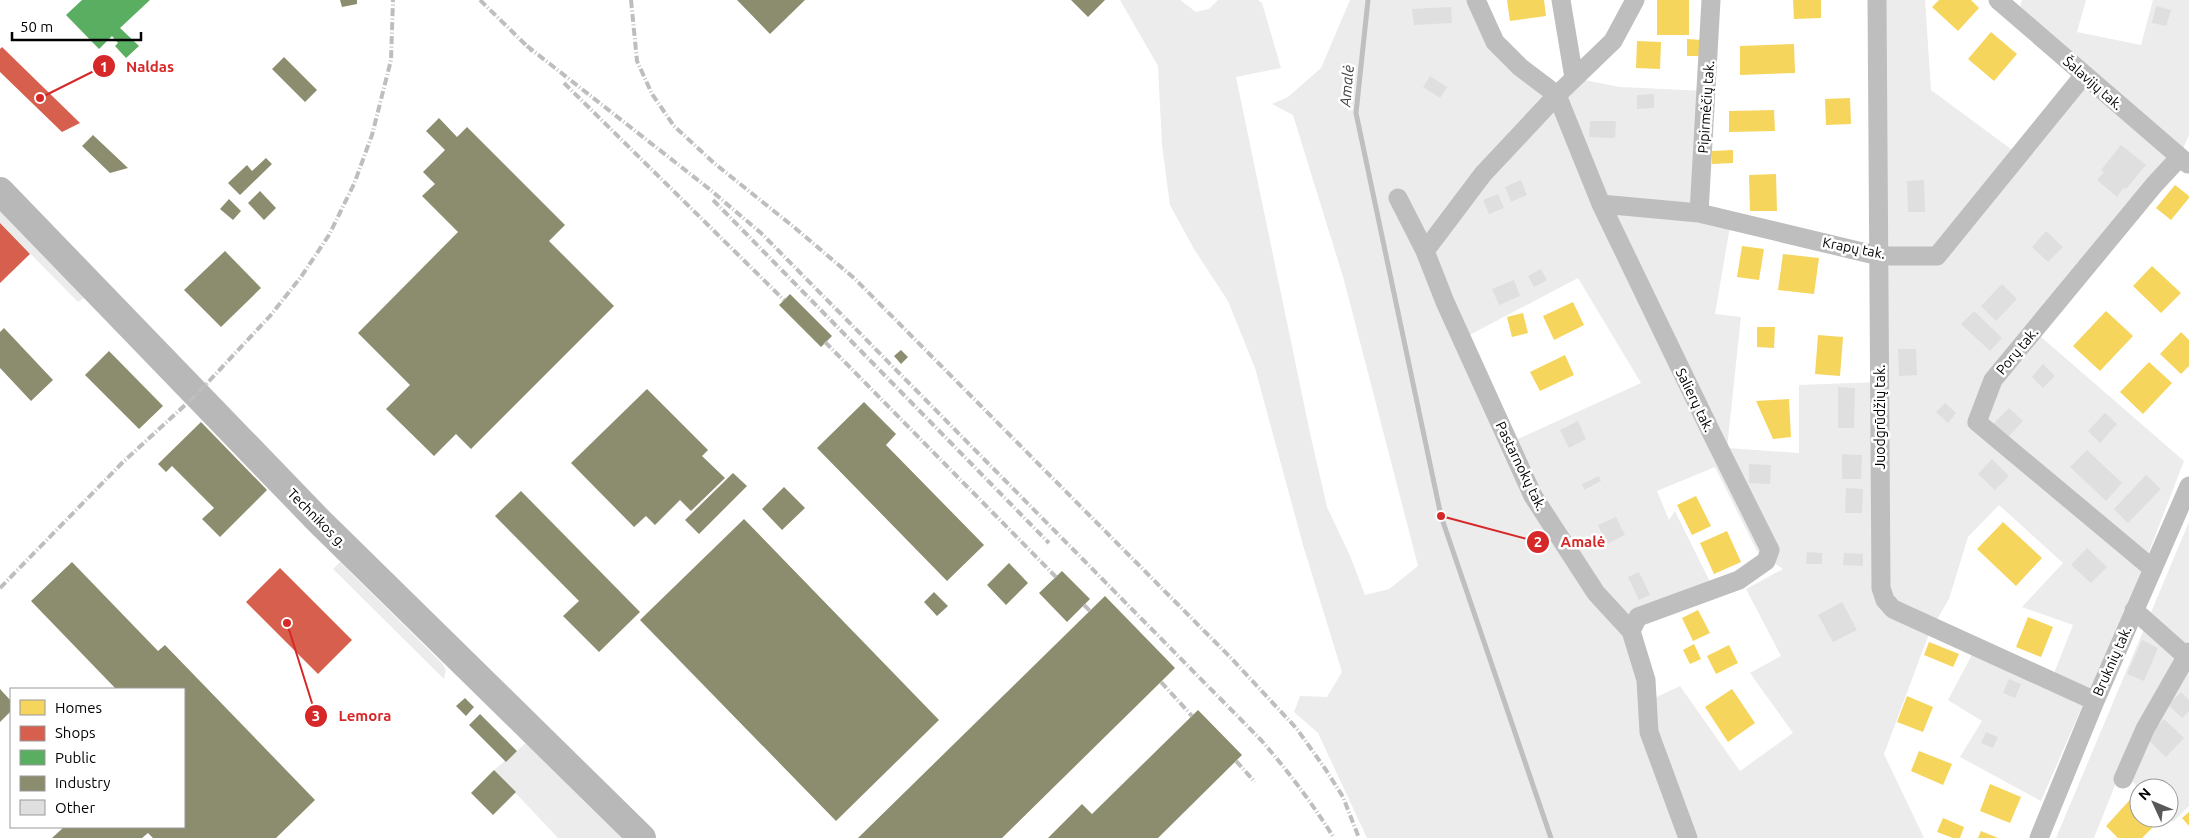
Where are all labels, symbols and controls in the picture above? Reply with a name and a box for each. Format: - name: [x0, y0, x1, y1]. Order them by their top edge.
- scale bar: [12, 10, 141, 42]
- text: 50 m: [20, 18, 53, 35]
- callout: Naldas: [91, 51, 184, 81]
- street label: Šalavijų tak.: [2060, 52, 2127, 113]
- text: 1: [100, 58, 108, 75]
- text: Naldas: [126, 58, 174, 75]
- street label: Pipirmėčių tak.: [1695, 60, 1717, 154]
- water label: Amalė: [1336, 64, 1357, 109]
- street label: Krapų tak.: [1821, 234, 1887, 262]
- street label: Porų tak.: [1993, 324, 2041, 378]
- street label: Juodgrūdžių tak.: [1872, 364, 1888, 470]
- street label: Salierų tak.: [1673, 365, 1717, 435]
- street label: Pastarnokų tak.: [1493, 419, 1549, 513]
- street label: Technikos g.: [284, 485, 350, 551]
- callout: Amalė: [1526, 527, 1616, 557]
- text: 2: [1534, 533, 1542, 550]
- text: Amalė: [1561, 533, 1605, 550]
- street label: Bruknių tak.: [2089, 623, 2135, 699]
- legend: [10, 688, 185, 828]
- text: Homes: [55, 699, 102, 716]
- callout: Lemora: [304, 701, 402, 731]
- text: 3: [312, 707, 320, 724]
- text: Lemora: [338, 707, 392, 724]
- text: Shops: [55, 724, 96, 741]
- text: Public: [55, 749, 96, 766]
- text: Industry: [55, 774, 110, 791]
- north arrow: [2129, 778, 2179, 828]
- text: N: [2135, 785, 2154, 803]
- text: Other: [55, 799, 95, 816]

